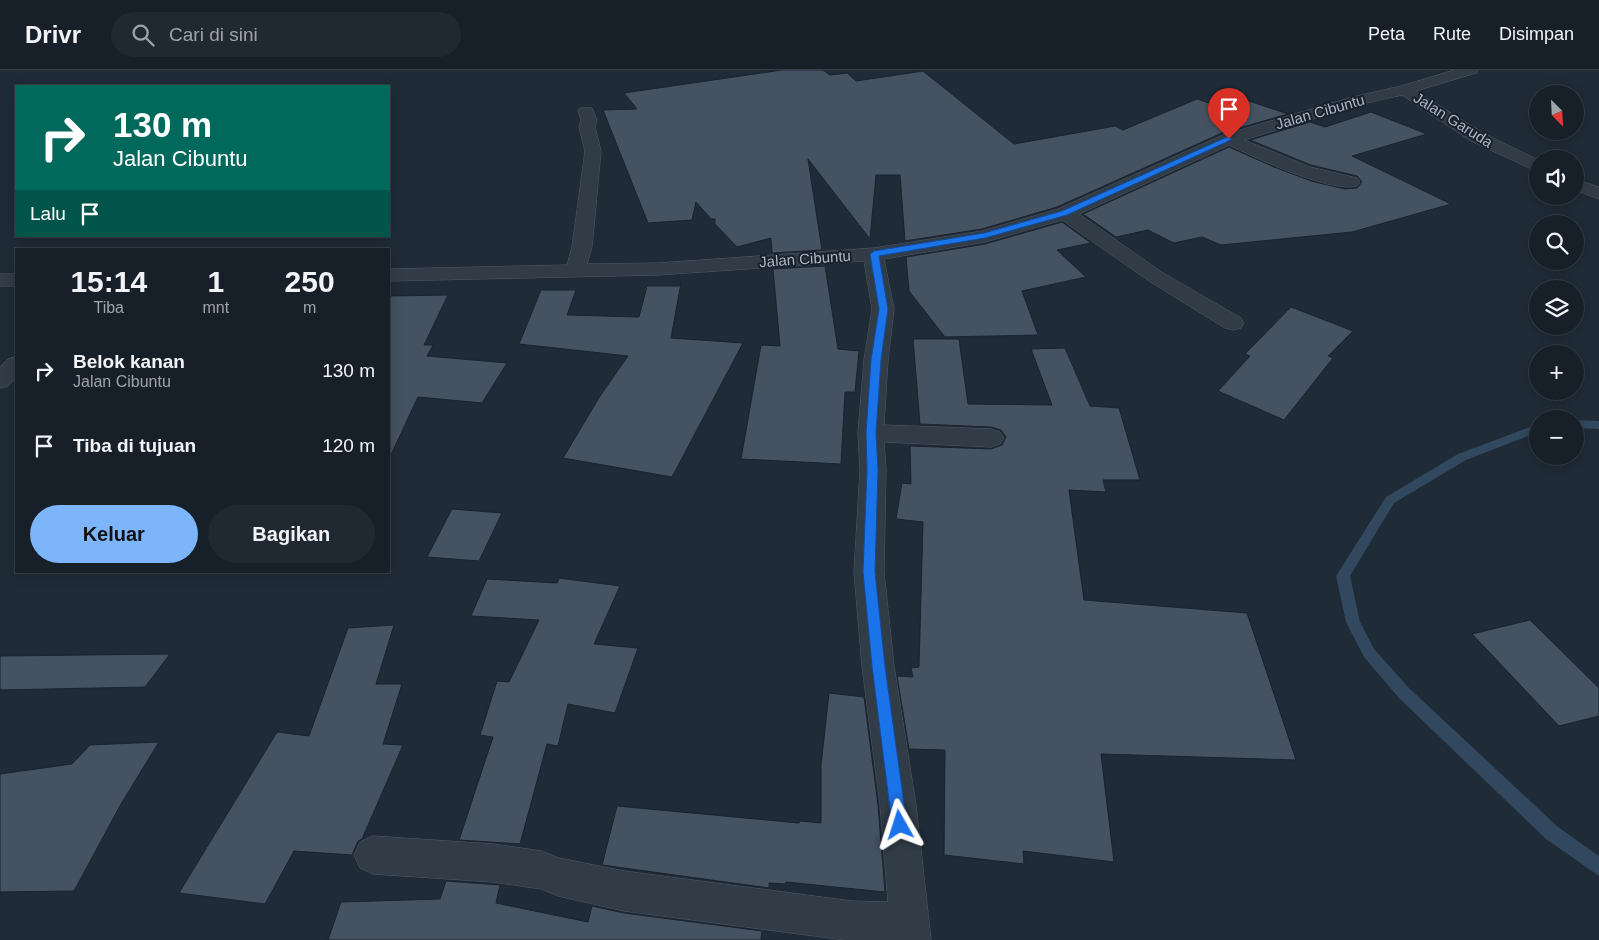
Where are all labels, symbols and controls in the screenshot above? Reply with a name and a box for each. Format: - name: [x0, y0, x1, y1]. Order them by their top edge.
- search box: [111, 12, 461, 57]
- text: Drivr: [25, 21, 81, 48]
- icon: search: [129, 21, 157, 49]
- text: Cari di sini: [169, 24, 258, 45]
- text: Peta: [1368, 24, 1405, 44]
- text: Rute: [1433, 24, 1471, 44]
- text: Disimpan: [1499, 24, 1574, 44]
- north arrow: [1529, 85, 1584, 140]
- map controls: [1529, 85, 1584, 465]
- pin: [1208, 88, 1250, 139]
- street label: Jalan Garuda: [1411, 89, 1497, 151]
- street label: Jalan Cibuntu: [1273, 91, 1366, 132]
- icon: arrive: [1215, 95, 1243, 123]
- icon: right: [30, 105, 95, 170]
- text: 130 m: [113, 105, 212, 144]
- text: Jalan Cibuntu: [113, 146, 248, 171]
- button: sound: [1529, 150, 1584, 205]
- icon: arrive: [76, 200, 104, 228]
- text: Lalu: [30, 203, 66, 224]
- button: search: [1529, 215, 1584, 270]
- street label: Jalan Cibuntu: [759, 247, 851, 270]
- text: 15:14: [70, 265, 147, 298]
- text: 1: [207, 265, 224, 298]
- text: 250: [285, 265, 335, 298]
- button: layers: [1529, 280, 1584, 335]
- text: Tiba: [93, 299, 124, 316]
- text: mnt: [202, 299, 229, 316]
- text: m: [303, 299, 316, 316]
- button: +: [1529, 345, 1584, 400]
- text: Belok kanan: [73, 351, 185, 372]
- icon: right: [30, 357, 58, 385]
- text: 130 m: [322, 360, 375, 381]
- text: Jalan Cibuntu: [73, 373, 171, 390]
- button: −: [1529, 410, 1584, 465]
- icon: arrive: [30, 432, 58, 460]
- text: Tiba di tujuan: [73, 435, 196, 456]
- text: 120 m: [322, 435, 375, 456]
- button: Keluar: [30, 505, 198, 563]
- button: Bagikan: [208, 505, 375, 563]
- position arrow: [873, 798, 925, 850]

